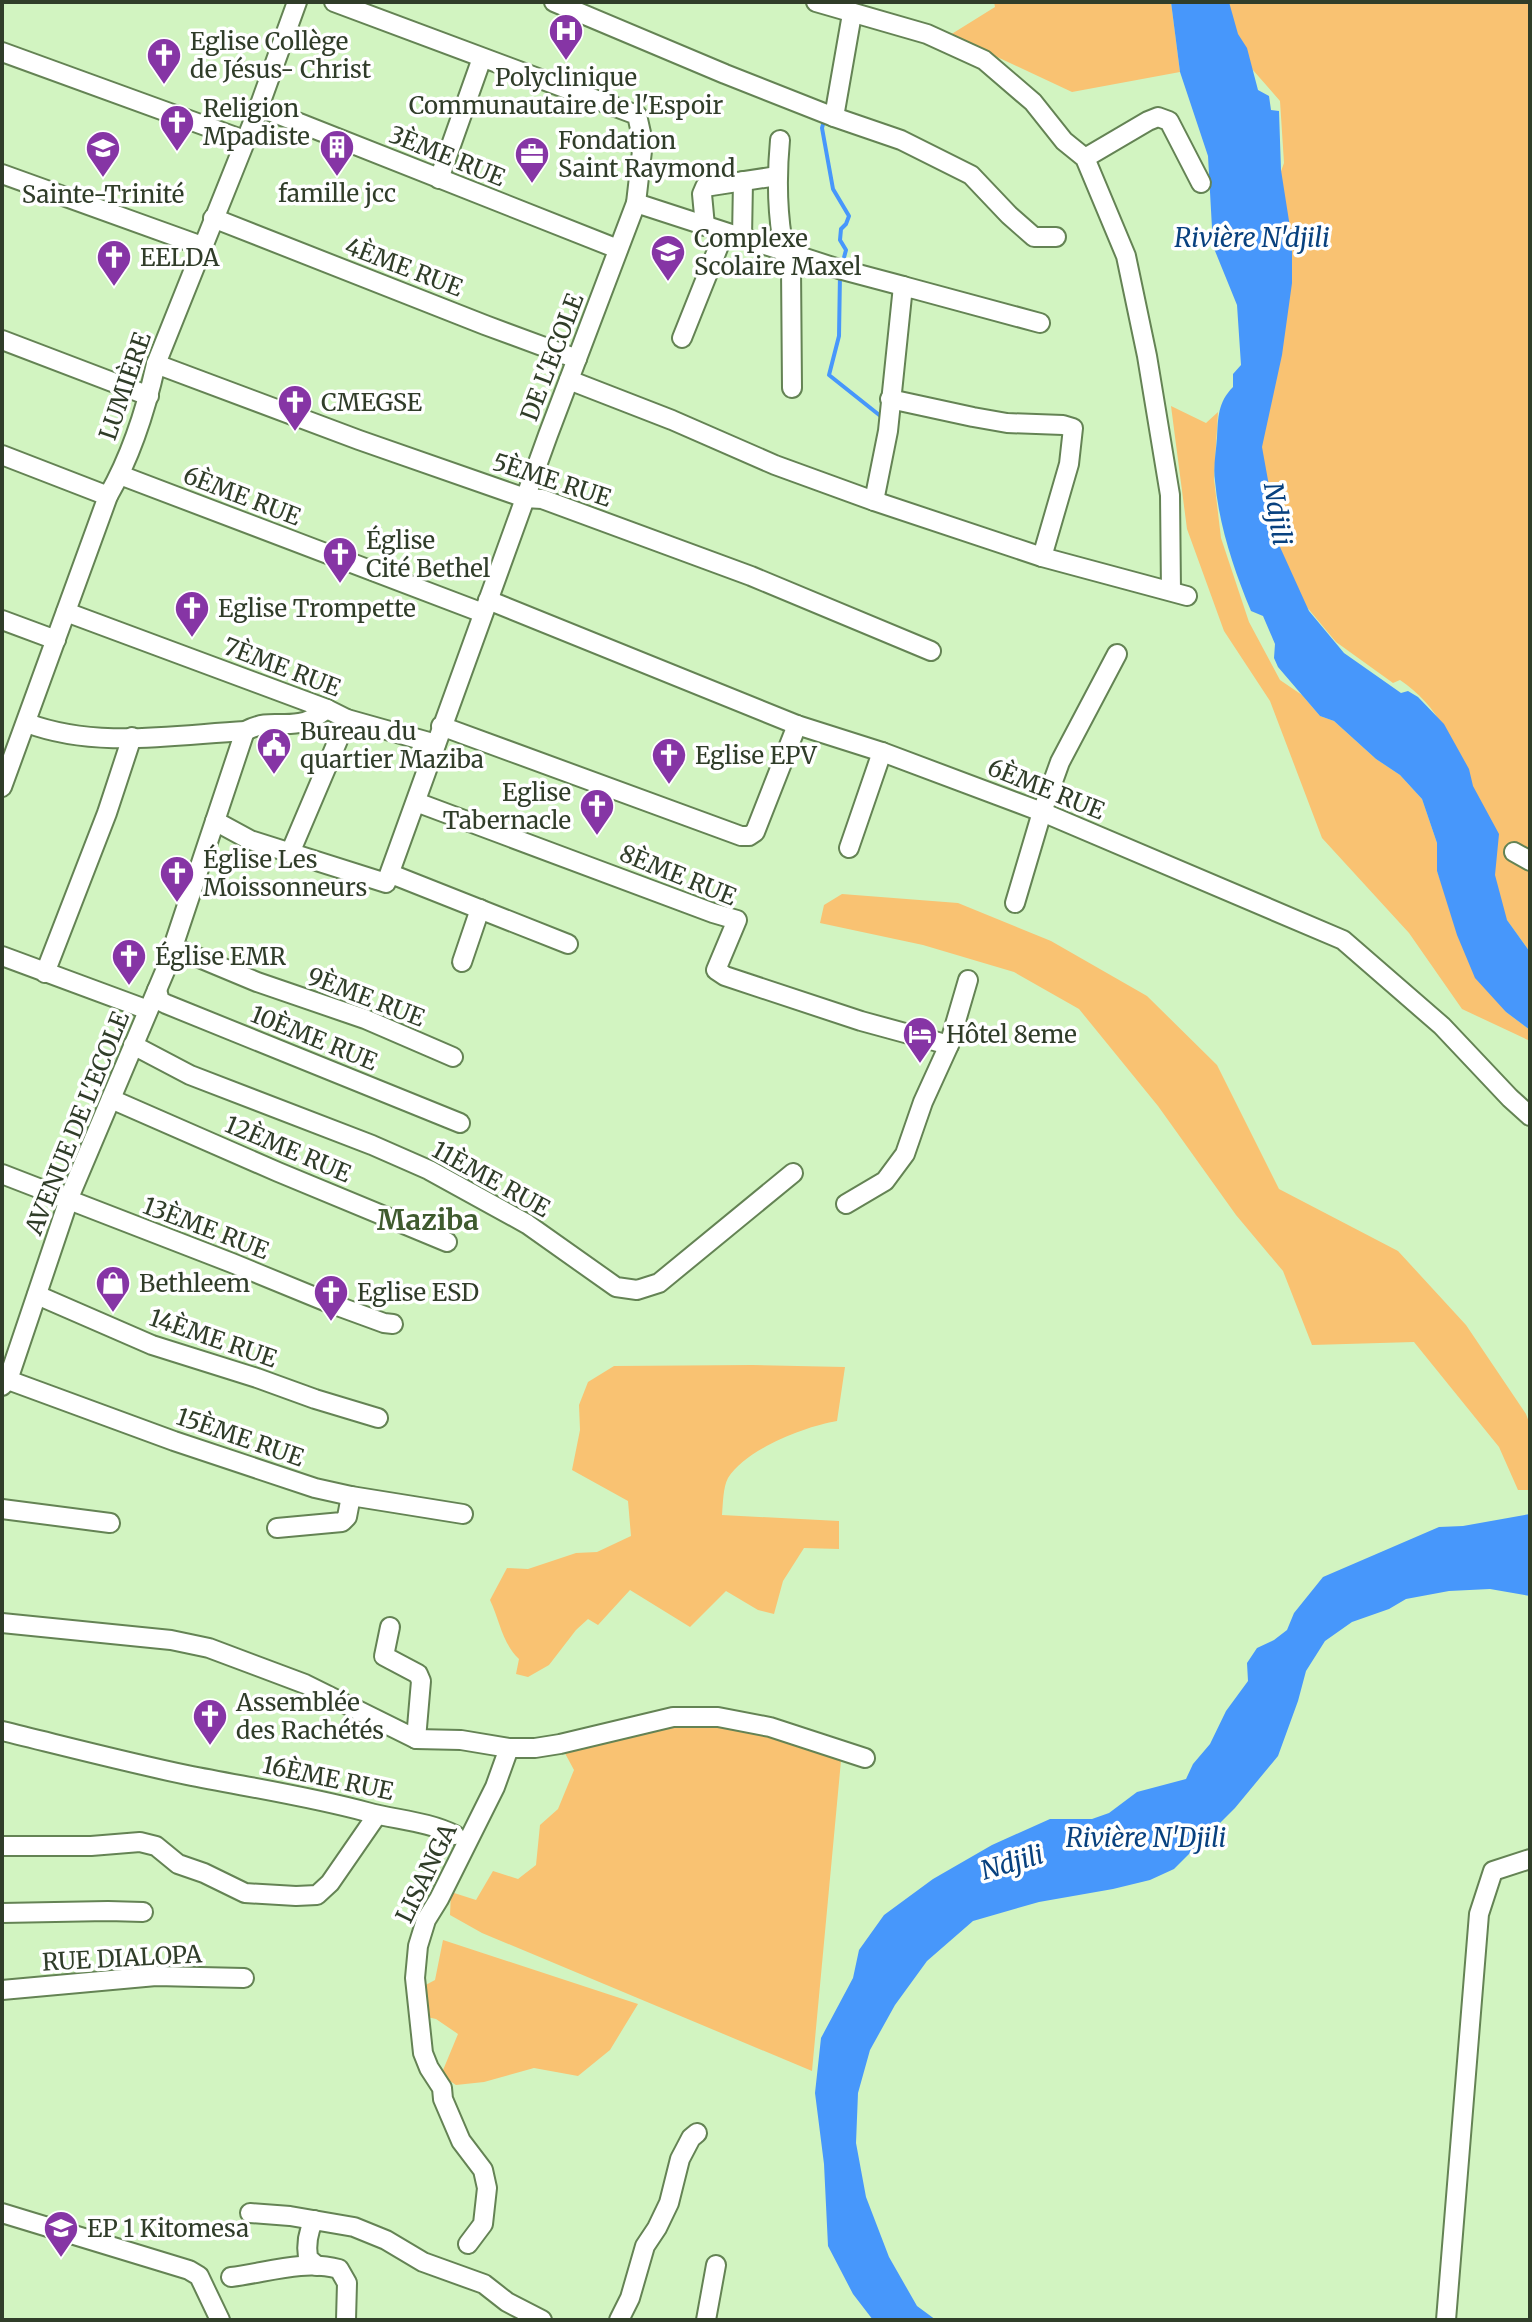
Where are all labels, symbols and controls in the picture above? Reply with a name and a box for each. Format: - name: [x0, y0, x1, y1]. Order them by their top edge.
- hospital icon: Polyclinique Communautaire de l'Espoir: [547, 12, 585, 62]
- place label: Eglise Collège de Jésus- Christ: [190, 26, 372, 85]
- church icon: Eglise Collège de Jésus- Christ: [145, 36, 183, 86]
- place label: Polyclinique Communautaire de l'Espoir: [409, 62, 724, 121]
- place label: Religion Mpadiste: [203, 93, 310, 152]
- church icon: Religion Mpadiste: [158, 103, 196, 153]
- street label: 3ÈME RUE: [384, 118, 511, 194]
- place label: Fondation Saint Raymond: [558, 125, 735, 184]
- building icon: famille jcc: [318, 128, 356, 178]
- school or university icon: Sainte-Trinité: [84, 129, 122, 179]
- office icon: Fondation Saint Raymond: [513, 135, 551, 185]
- place label: famille jcc: [278, 178, 396, 209]
- place label: Sainte-Trinité: [22, 179, 184, 210]
- water label: Rivière N'djili: [1174, 221, 1330, 254]
- place label: Complexe Scolaire Maxel: [694, 223, 862, 282]
- street label: 4ÈME RUE: [341, 229, 468, 304]
- school or university icon: Complexe Scolaire Maxel: [649, 233, 687, 283]
- church icon: EELDA: [95, 238, 133, 288]
- place label: EELDA: [140, 242, 221, 273]
- street label: DE L'ECOLE: [514, 288, 591, 425]
- street label: LUMIÈRE: [91, 327, 158, 444]
- church icon: CMEGSE: [276, 383, 314, 433]
- place label: CMEGSE: [321, 387, 423, 418]
- street label: 5ÈME RUE: [489, 445, 616, 514]
- street label: 6ÈME RUE: [179, 458, 306, 533]
- water label: Ndjili: [1257, 480, 1299, 548]
- place label: Église Cité Bethel: [366, 524, 490, 584]
- church icon: Église Cité Bethel: [321, 535, 359, 585]
- church icon: Eglise Trompette: [173, 589, 211, 639]
- place label: Eglise Trompette: [218, 593, 416, 624]
- street label: 7ÈME RUE: [219, 630, 346, 704]
- place label: Bureau du quartier Maziba: [300, 716, 484, 775]
- public building icon: Bureau du quartier Maziba: [255, 726, 293, 776]
- church icon: Eglise EPV: [650, 736, 688, 786]
- place label: Eglise EPV: [695, 740, 818, 771]
- street label: 6ÈME RUE: [983, 751, 1110, 827]
- place label: Eglise Tabernacle: [443, 777, 571, 836]
- church icon: Eglise Tabernacle: [578, 787, 616, 837]
- street label: 8ÈME RUE: [615, 837, 742, 913]
- place label: Église Les Moissonneurs: [203, 843, 367, 903]
- church icon: Église Les Moissonneurs: [158, 854, 196, 904]
- church icon: Église EMR: [110, 937, 148, 987]
- place label: Église EMR: [155, 940, 286, 972]
- street label: 9ÈME RUE: [303, 960, 430, 1034]
- street label: 10ÈME RUE: [246, 998, 383, 1078]
- street label: AVENUE DE L'ECOLE: [18, 1006, 136, 1240]
- hotel icon: Hôtel 8eme: [901, 1015, 939, 1065]
- place label: Hôtel 8eme: [946, 1019, 1077, 1050]
- street label: 12ÈME RUE: [220, 1108, 357, 1190]
- street label: 11ÈME RUE: [427, 1133, 557, 1224]
- street label: 13ÈME RUE: [139, 1189, 274, 1266]
- district label: Maziba: [377, 1202, 479, 1238]
- shop icon: Bethleem: [94, 1264, 132, 1314]
- place label: Bethleem: [139, 1268, 250, 1299]
- church icon: Eglise ESD: [312, 1273, 350, 1323]
- place label: Eglise ESD: [357, 1277, 479, 1308]
- street label: 14ÈME RUE: [145, 1301, 282, 1375]
- street label: 15ÈME RUE: [172, 1400, 309, 1474]
- place label: Assemblée des Rachétés: [235, 1687, 384, 1746]
- church icon: Assemblée des Rachétés: [191, 1697, 229, 1747]
- street label: 16ÈME RUE: [260, 1748, 397, 1807]
- street label: LISANGA: [389, 1817, 464, 1928]
- water label: Rivière N'Djili: [1066, 1821, 1226, 1854]
- water label: Ndjili: [977, 1837, 1047, 1887]
- street label: RUE DIALOPA: [41, 1938, 204, 1978]
- school or university icon: EP 1 Kitomesa: [42, 2209, 80, 2259]
- place label: EP 1 Kitomesa: [87, 2213, 249, 2244]

